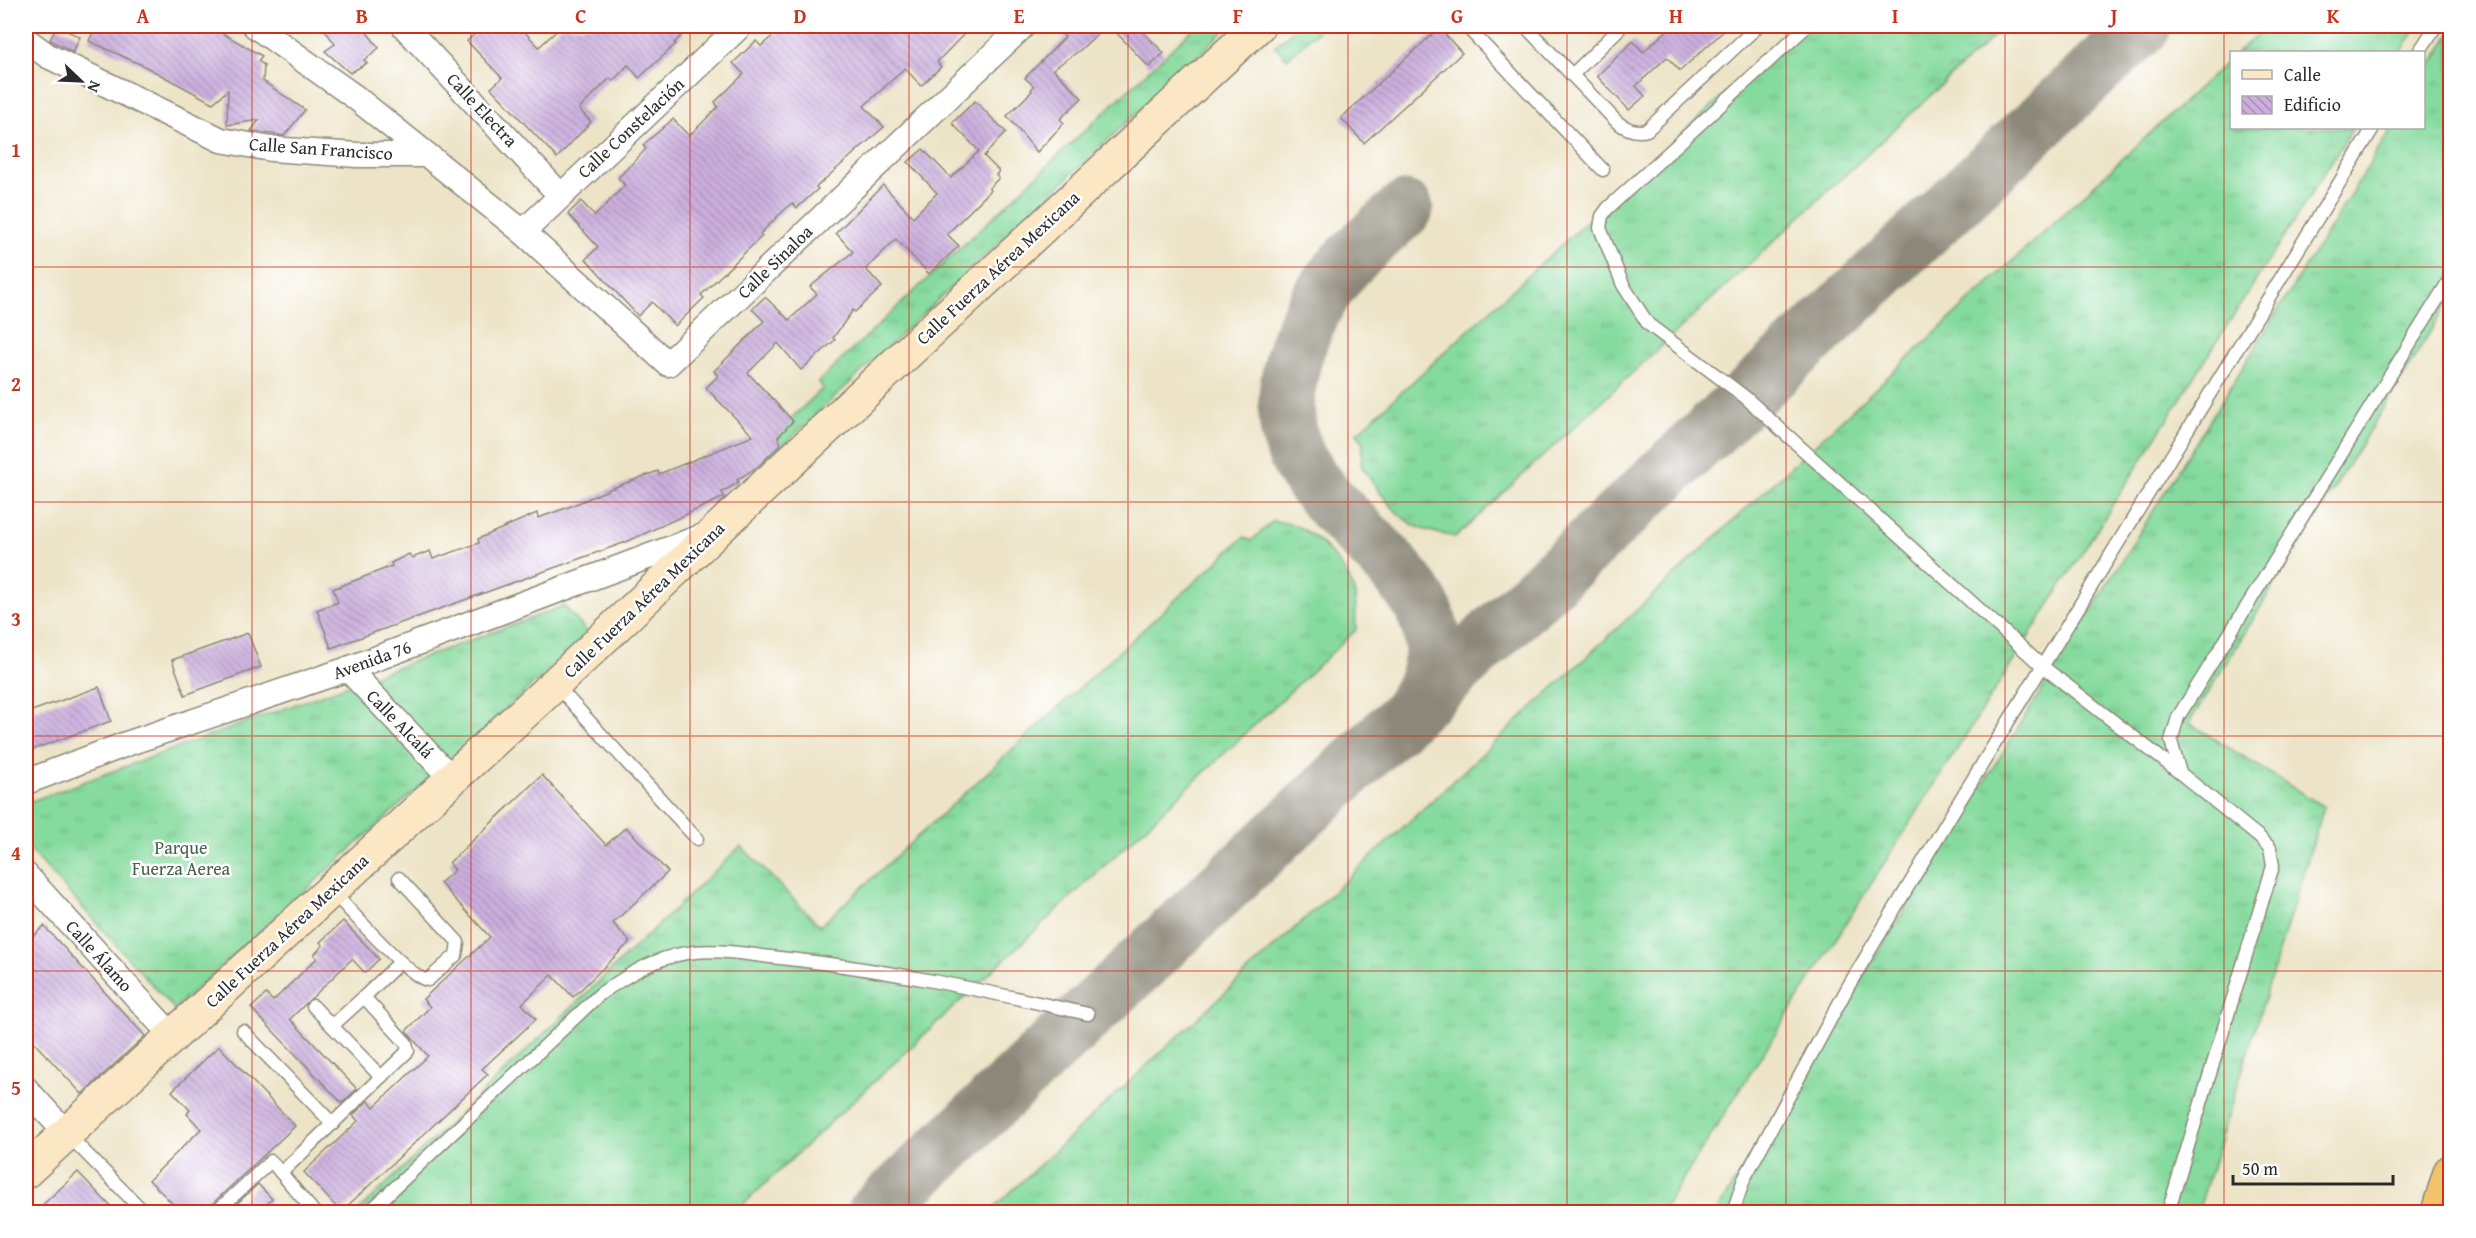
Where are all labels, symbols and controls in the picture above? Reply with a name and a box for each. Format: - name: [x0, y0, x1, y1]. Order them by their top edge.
- text: A: [137, 1, 150, 30]
- text: B: [356, 1, 368, 30]
- text: C: [575, 1, 587, 30]
- text: D: [793, 1, 807, 30]
- text: E: [1014, 1, 1025, 30]
- text: F: [1233, 1, 1243, 30]
- text: G: [1451, 1, 1463, 30]
- text: H: [1669, 1, 1683, 30]
- text: I: [1892, 1, 1898, 30]
- text: J: [2108, 1, 2118, 30]
- text: K: [2327, 1, 2340, 30]
- north arrow: [51, 51, 111, 111]
- legend: [2230, 51, 2425, 129]
- text: Calle: [2284, 61, 2321, 88]
- street label: Calle Electra: [441, 66, 524, 153]
- street label: Calle Constelación: [571, 71, 690, 184]
- text: N: [82, 77, 108, 97]
- text: Edificio: [2284, 91, 2341, 118]
- street label: Calle San Francisco: [248, 130, 394, 167]
- text: 1: [11, 135, 21, 164]
- street label: Calle Fuerza Aérea Mexicana: [910, 184, 1086, 351]
- street label: Calle Sinaloa: [731, 218, 819, 305]
- text: 2: [11, 369, 21, 398]
- street label: Calle Fuerza Aérea Mexicana: [557, 515, 731, 684]
- text: 3: [11, 604, 21, 633]
- street label: Avenida 76: [329, 633, 415, 686]
- street label: Calle Alcalá: [360, 683, 441, 765]
- park label: Parque Fuerza Aerea: [132, 834, 231, 882]
- text: 4: [11, 838, 21, 867]
- street label: Calle Fuerza Aérea Mexicana: [199, 847, 375, 1014]
- street label: Calle Álamo: [60, 913, 139, 998]
- text: 5: [11, 1073, 21, 1102]
- scale bar: [2233, 1148, 2394, 1186]
- text: 50 m: [2242, 1155, 2278, 1182]

